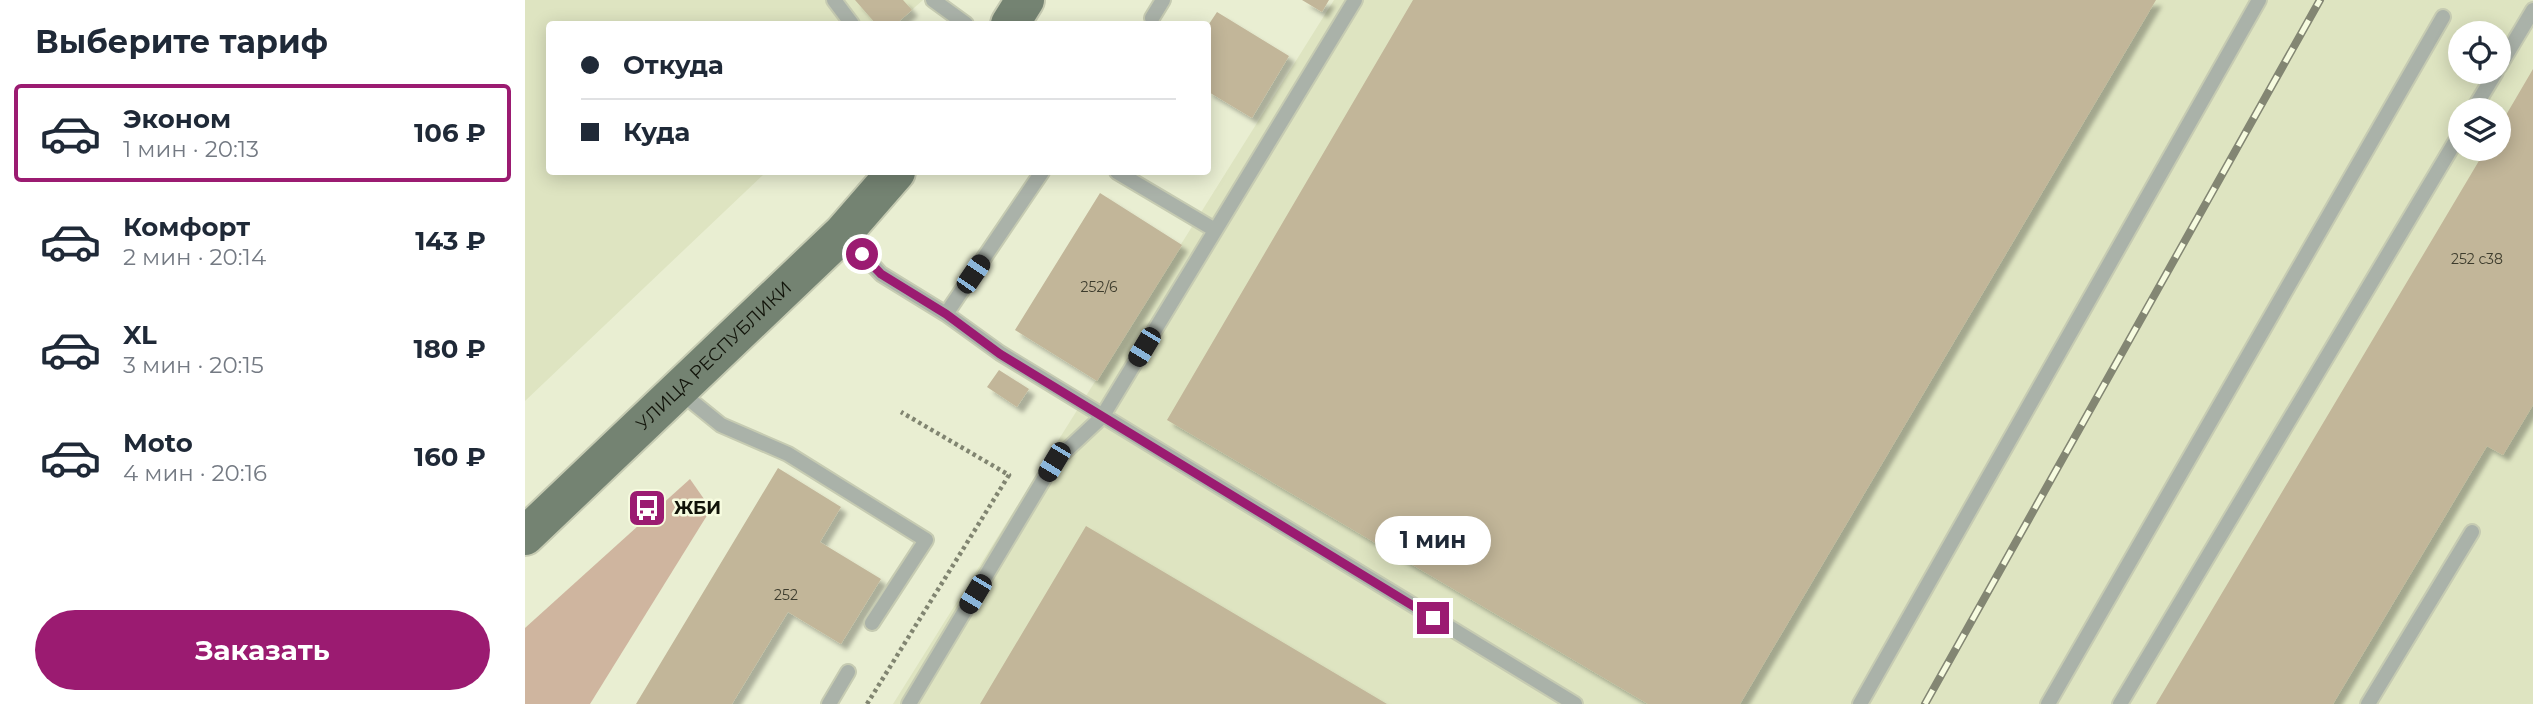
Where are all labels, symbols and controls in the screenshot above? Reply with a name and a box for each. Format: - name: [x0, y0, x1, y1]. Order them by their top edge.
- map controls: [2448, 21, 2511, 161]
- button: locate: [2448, 21, 2511, 84]
- text: Выберите тариф: [35, 22, 328, 61]
- text: Откуда: [623, 49, 724, 81]
- button: layers: [2448, 98, 2511, 161]
- icon: car: [39, 102, 102, 165]
- text: Эконом: [123, 103, 231, 135]
- text: Куда: [623, 116, 690, 148]
- text: 106 ₽: [414, 117, 486, 149]
- text: 1 мин · 20:13: [123, 135, 259, 163]
- icon: car: [39, 210, 102, 273]
- text: Комфорт: [123, 211, 250, 243]
- text: 143 ₽: [415, 225, 486, 257]
- route start: [846, 238, 878, 270]
- text: 2 мин · 20:14: [123, 243, 266, 271]
- house number: 252 с38: [2451, 250, 2503, 268]
- car: [953, 251, 994, 297]
- street label: УЛИЦА РЕСПУБЛИКИ: [632, 277, 796, 435]
- house number: 252/6: [1081, 278, 1118, 296]
- icon: car: [39, 318, 102, 381]
- text: XL: [123, 319, 157, 351]
- car: [1125, 324, 1164, 370]
- text: 180 ₽: [413, 333, 486, 365]
- text: 3 мин · 20:15: [123, 351, 264, 379]
- icon: car: [39, 426, 102, 489]
- text: Moto: [123, 427, 193, 459]
- car: [1035, 439, 1074, 485]
- text: 160 ₽: [414, 441, 486, 473]
- text: 4 мин · 20:16: [123, 459, 267, 487]
- bus stop icon: ЖБИ: [626, 487, 668, 529]
- place label: ЖБИ: [674, 497, 721, 519]
- callout: 1 мин: [1375, 516, 1491, 566]
- text: 1 мин: [1400, 526, 1466, 554]
- car: [956, 571, 995, 617]
- house number: 252: [774, 586, 798, 604]
- route end: [1417, 602, 1449, 634]
- button: Заказать: [35, 610, 490, 690]

